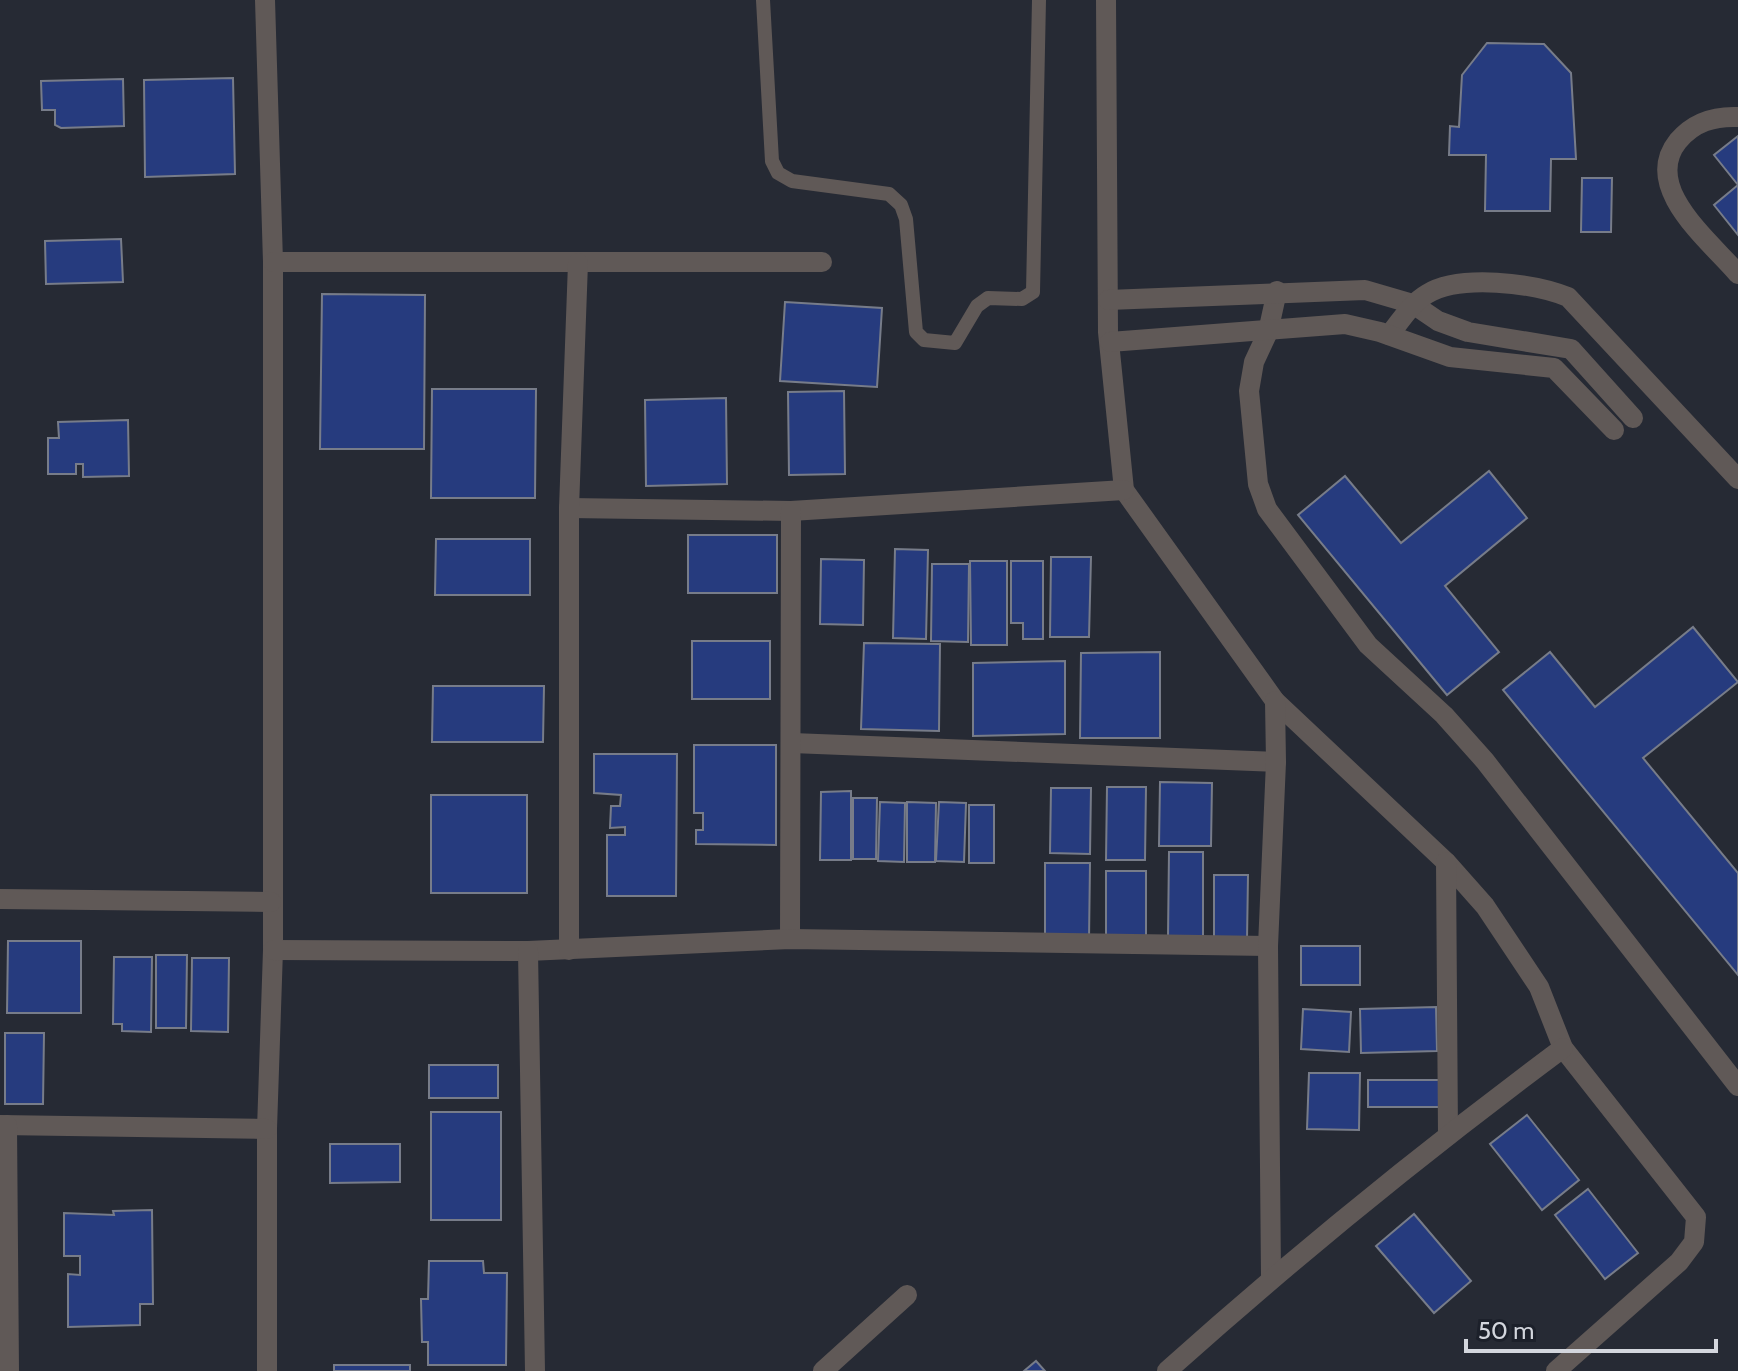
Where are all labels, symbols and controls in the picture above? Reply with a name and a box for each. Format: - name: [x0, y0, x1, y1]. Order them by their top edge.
- scale bar: [1466, 1303, 1716, 1353]
- text: 50 m: [1478, 1316, 1534, 1345]

